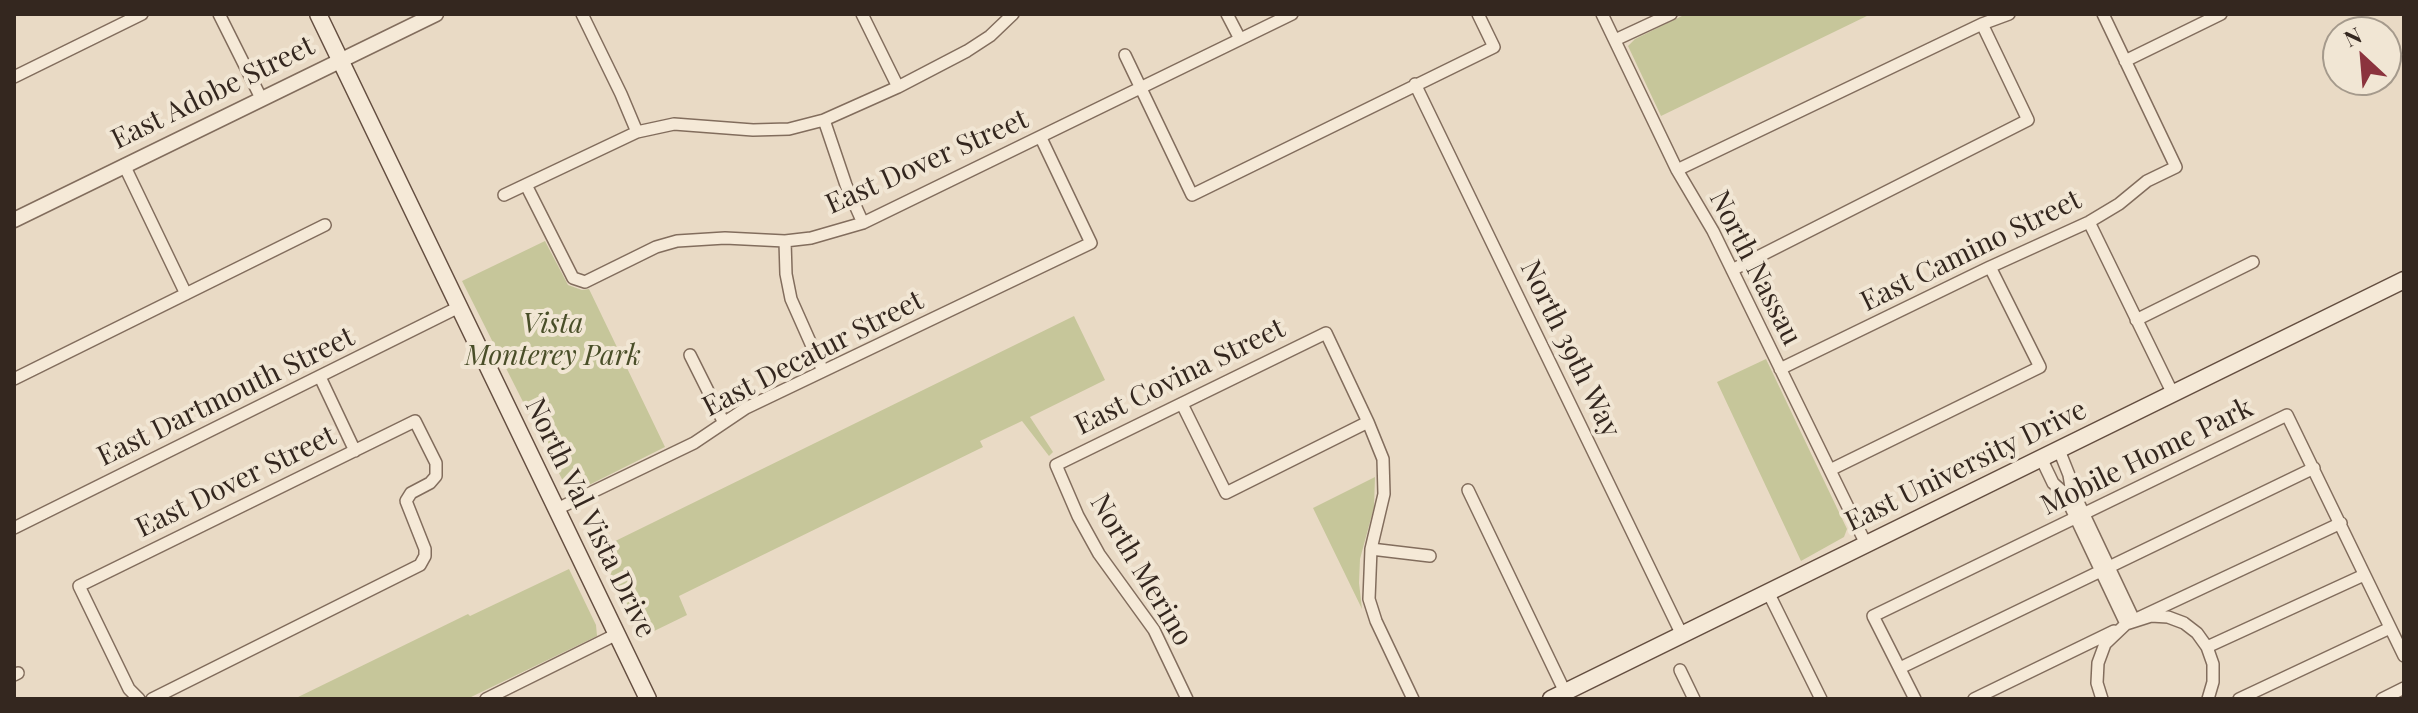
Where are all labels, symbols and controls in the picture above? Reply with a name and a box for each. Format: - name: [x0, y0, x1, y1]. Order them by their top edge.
- north arrow: [2322, 16, 2402, 96]
- text: N: [2339, 19, 2366, 53]
- street label: East Adobe Street: [106, 29, 320, 157]
- street label: East Dover Street: [821, 102, 1033, 222]
- street label: East Camino Street: [1855, 183, 2087, 319]
- street label: North Nassau: [1702, 185, 1808, 351]
- street label: North 39th Way: [1513, 255, 1627, 443]
- street label: East Decatur Street: [697, 284, 929, 424]
- park label: Vista Monterey Park: [465, 307, 641, 373]
- street label: East Covina Street: [1069, 312, 1291, 442]
- street label: East Dartmouth Street: [92, 320, 360, 474]
- street label: Mobile Home Park: [2036, 391, 2258, 523]
- street label: North Val Vista Drive: [517, 393, 663, 643]
- street label: East University Drive: [1840, 393, 2092, 539]
- street label: East Dover Street: [131, 419, 341, 545]
- street label: North Merino: [1083, 488, 1199, 652]

